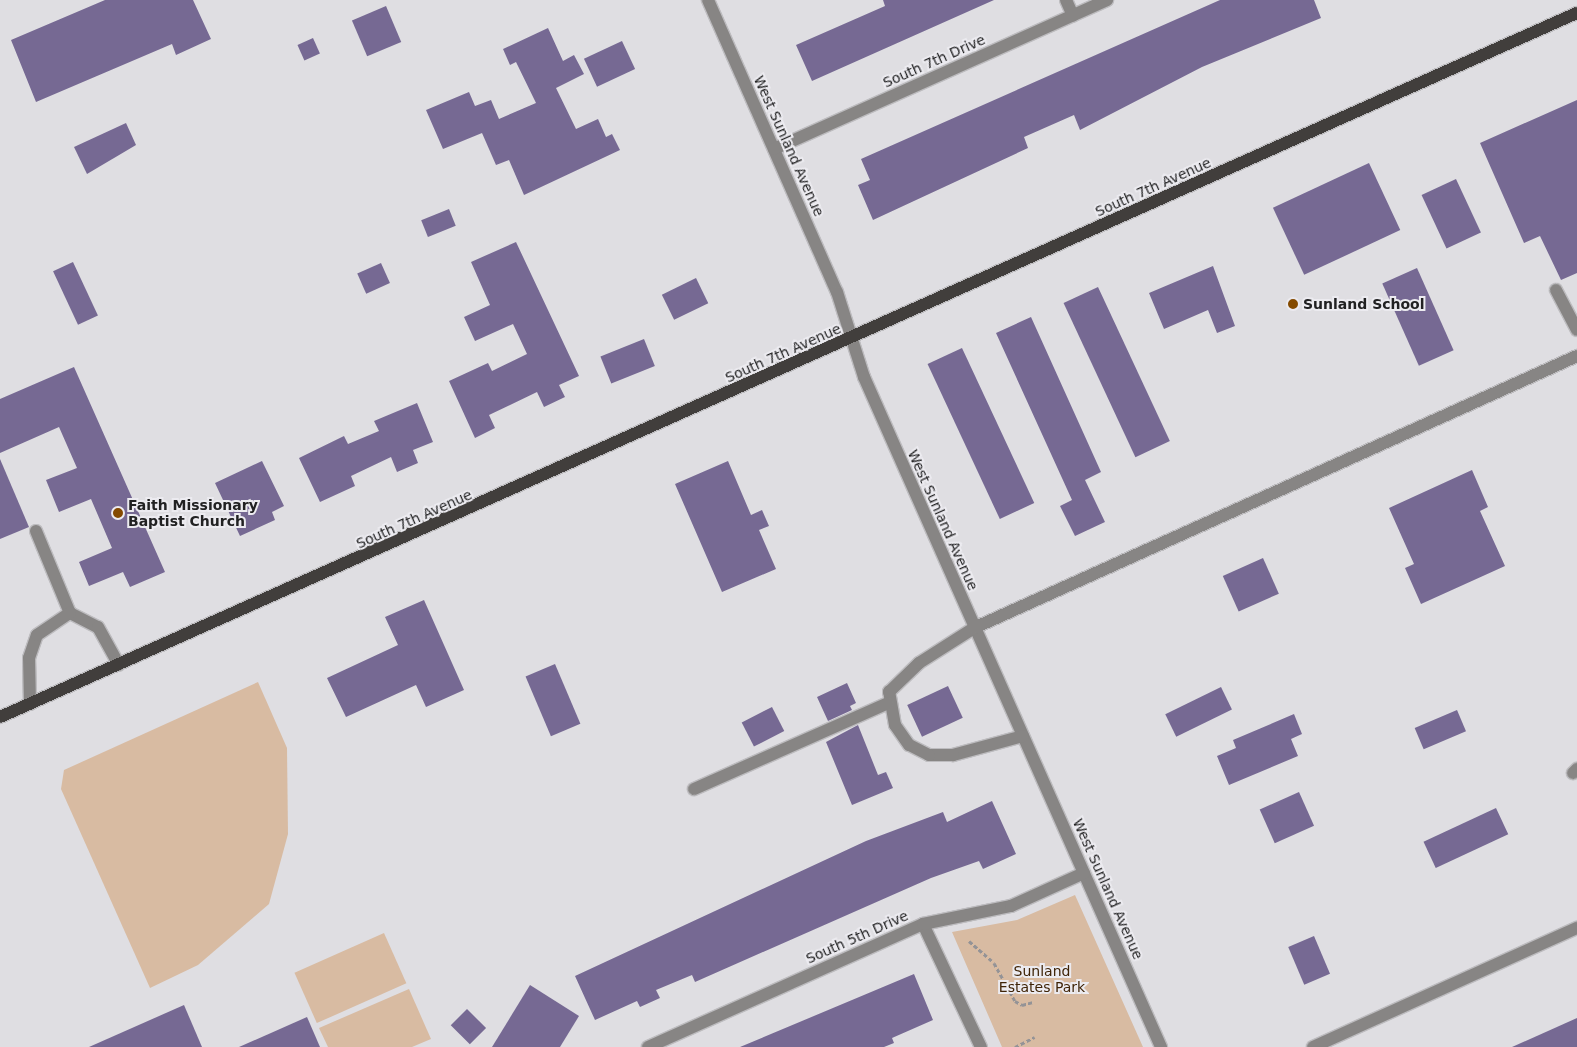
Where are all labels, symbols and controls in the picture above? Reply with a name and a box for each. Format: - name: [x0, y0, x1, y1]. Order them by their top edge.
- street label: South 7th Drive: [880, 31, 988, 91]
- street label: West Sunland Avenue: [750, 73, 828, 219]
- street label: South 7th Avenue: [1093, 154, 1213, 220]
- place label: Sunland School: [1303, 296, 1425, 312]
- marker: Sunland School: [1287, 298, 1299, 310]
- street label: South 7th Avenue: [723, 320, 843, 386]
- street label: West Sunland Avenue: [904, 447, 982, 593]
- street label: South 7th Avenue: [354, 486, 474, 552]
- place label: Faith Missionary Baptist Church: [128, 497, 258, 530]
- marker: Faith Missionary Baptist Church: [112, 507, 124, 519]
- street label: West Sunland Avenue: [1069, 816, 1147, 962]
- street label: South 5th Drive: [803, 907, 911, 967]
- park label: Sunland Estates Park: [999, 963, 1085, 996]

